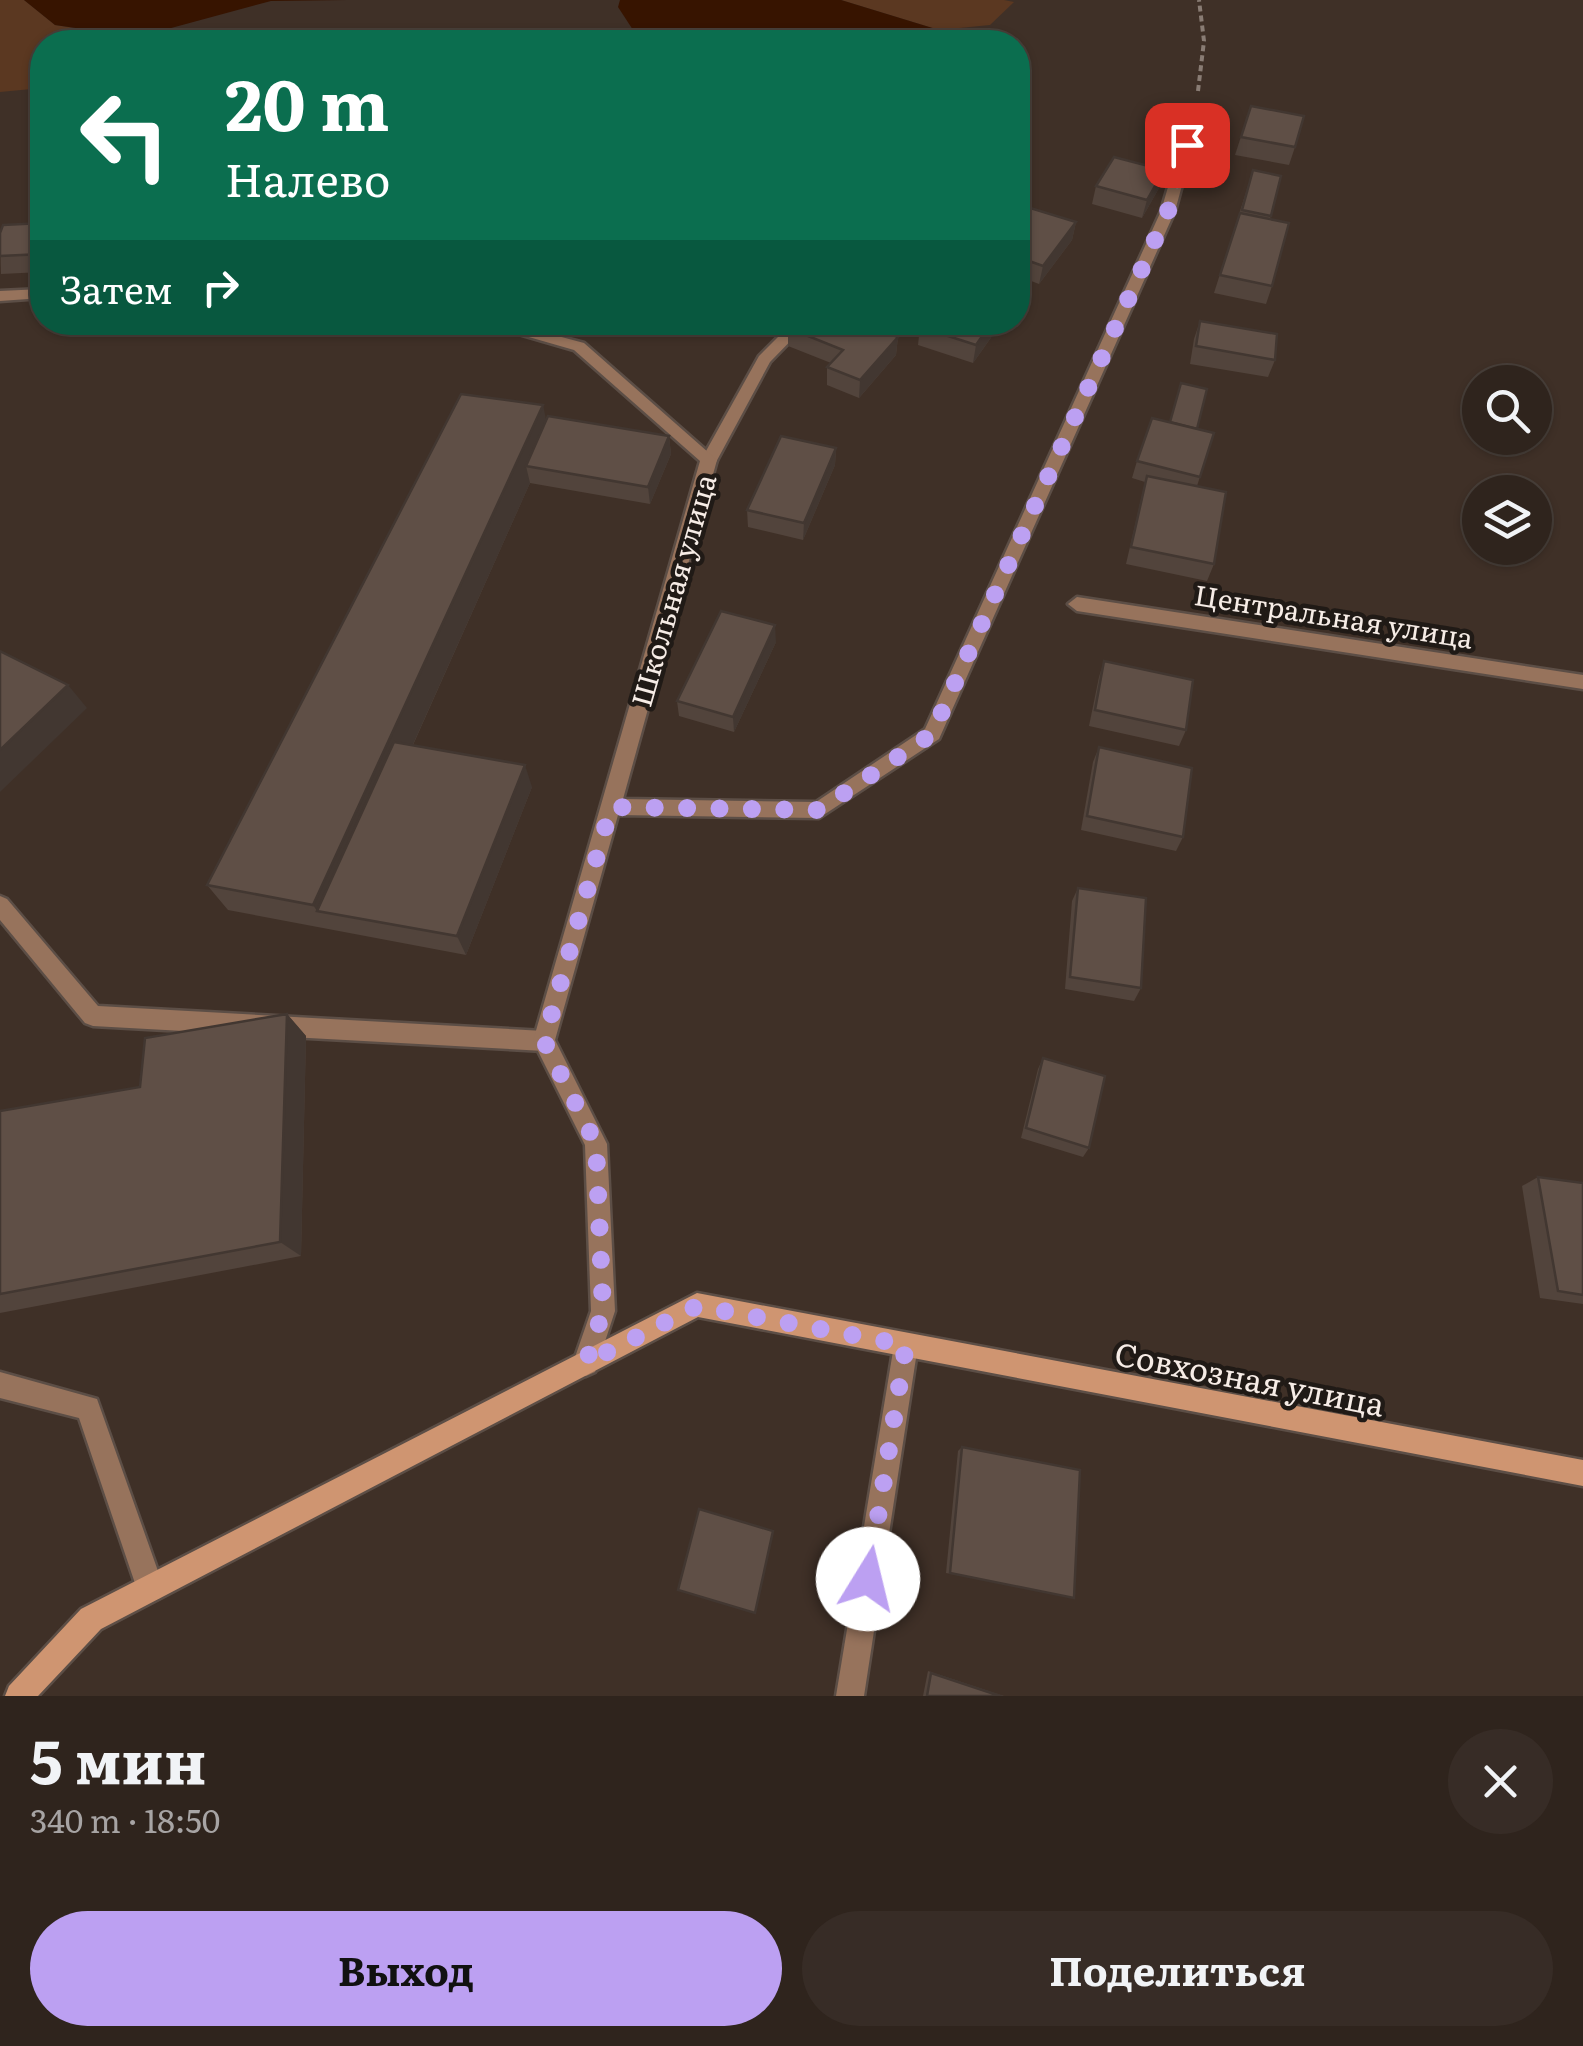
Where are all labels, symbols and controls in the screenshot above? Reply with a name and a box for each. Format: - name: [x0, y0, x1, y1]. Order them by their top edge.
- text: 20 m: [225, 49, 390, 153]
- icon: left: [60, 70, 190, 200]
- pin: [1145, 103, 1230, 188]
- icon: arrive: [1160, 118, 1215, 173]
- text: Налево: [225, 144, 390, 211]
- text: Затем: [60, 259, 173, 316]
- icon: right: [193, 260, 248, 315]
- map controls: [1462, 365, 1552, 565]
- button: search: [1462, 365, 1552, 455]
- street label: Школьная улица: [619, 469, 725, 711]
- button: layers: [1462, 475, 1552, 565]
- street label: Центральная улица: [1192, 572, 1476, 658]
- street label: Совхозная улица: [1111, 1327, 1390, 1427]
- position arrow: [816, 1527, 920, 1631]
- text: 5 мин: [30, 1713, 206, 1802]
- button: close: [1448, 1729, 1553, 1834]
- text: 340 m · 18:50: [30, 1795, 220, 1843]
- button: Выход: [30, 1911, 782, 2026]
- button: Поделиться: [802, 1911, 1553, 2026]

